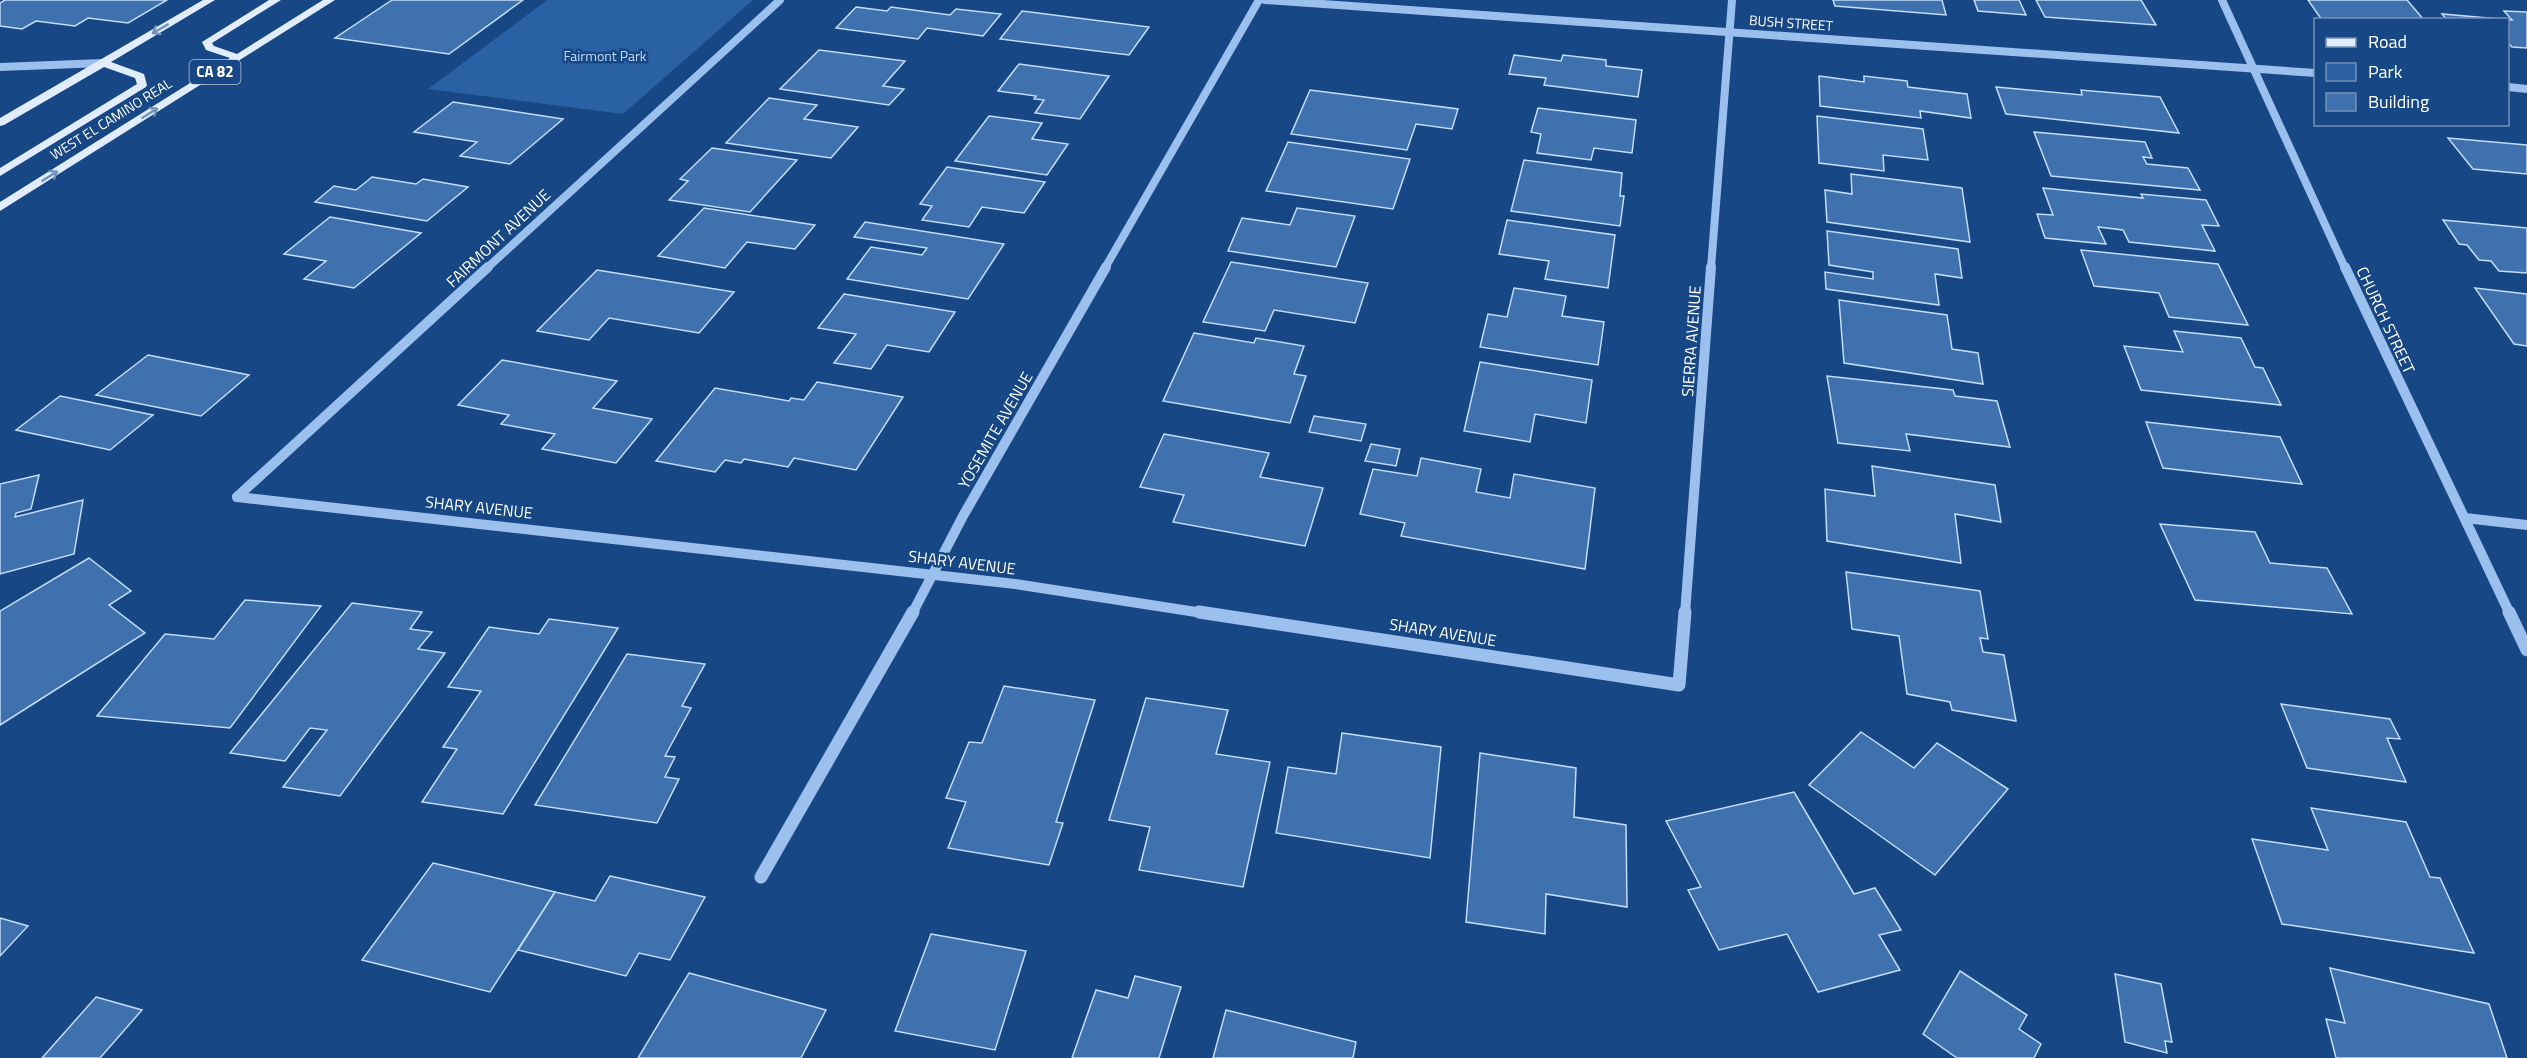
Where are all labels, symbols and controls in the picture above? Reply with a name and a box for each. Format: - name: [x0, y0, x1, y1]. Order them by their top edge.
- street label: BUSH STREET: [1748, 9, 1834, 36]
- legend: [2314, 18, 2509, 126]
- one-way arrow: [152, 24, 169, 36]
- text: Road: [2368, 28, 2407, 55]
- park label: Fairmont Park: [563, 45, 647, 66]
- text: Park: [2368, 58, 2403, 85]
- road number: CA 82: [190, 60, 240, 84]
- street label: WEST EL CAMINO REAL: [46, 72, 176, 165]
- text: Building: [2368, 88, 2429, 115]
- one-way arrow: [141, 107, 158, 119]
- one-way arrow: [41, 169, 58, 182]
- street label: FAIRMONT AVENUE: [440, 183, 556, 293]
- street label: CHURCH STREET: [2351, 262, 2422, 378]
- street label: SIERRA AVENUE: [1675, 284, 1707, 397]
- street label: YOSEMITE AVENUE: [952, 367, 1038, 493]
- street label: SHARY AVENUE: [424, 489, 534, 525]
- street label: SHARY AVENUE: [907, 544, 1017, 581]
- street label: SHARY AVENUE: [1388, 612, 1498, 652]

